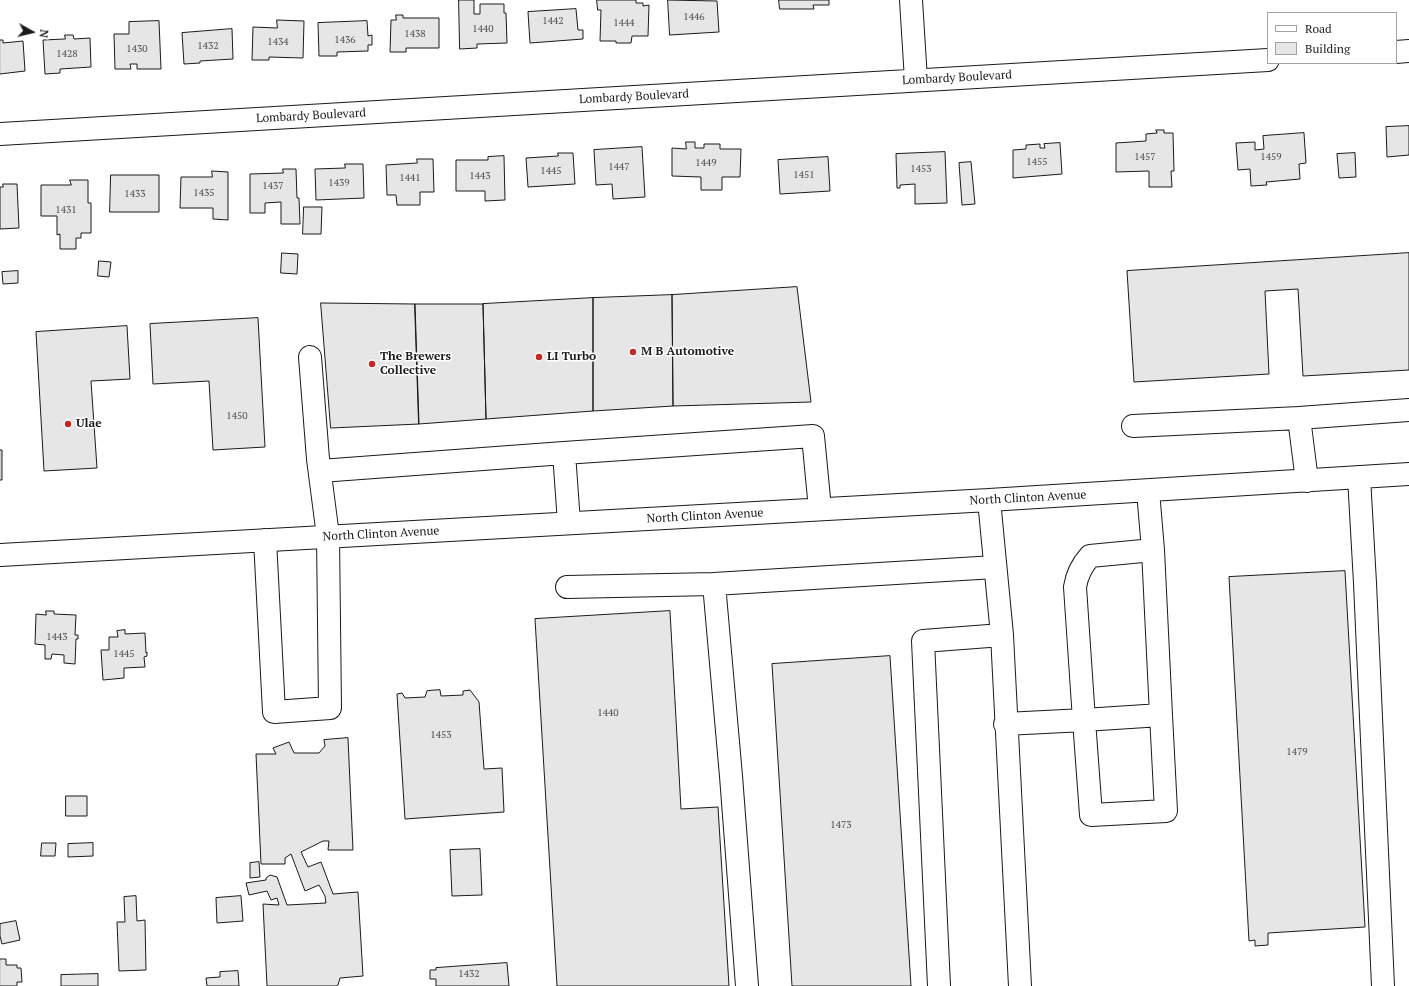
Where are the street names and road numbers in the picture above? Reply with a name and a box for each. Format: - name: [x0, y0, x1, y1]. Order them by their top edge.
- street label: Lombardy Boulevard: [902, 68, 1012, 88]
- street label: Lombardy Boulevard: [579, 87, 689, 107]
- street label: Lombardy Boulevard: [256, 106, 366, 126]
- street label: North Clinton Avenue: [969, 488, 1087, 508]
- street label: North Clinton Avenue: [646, 506, 764, 526]
- street label: North Clinton Avenue: [322, 524, 440, 544]

